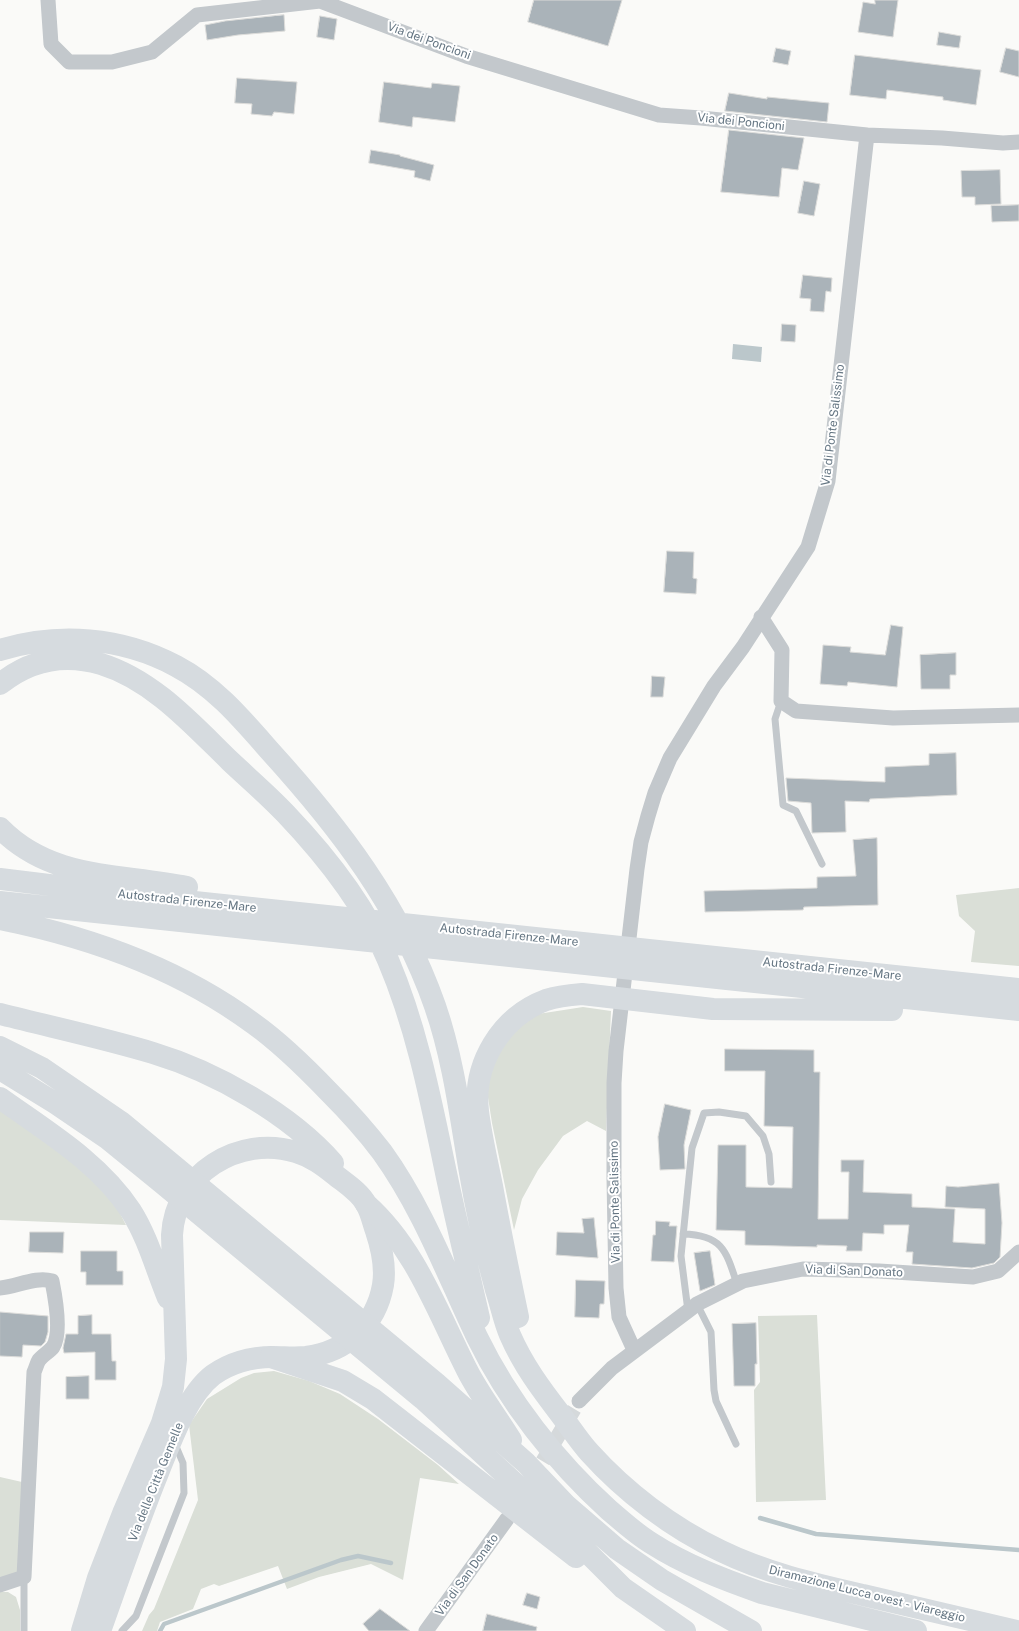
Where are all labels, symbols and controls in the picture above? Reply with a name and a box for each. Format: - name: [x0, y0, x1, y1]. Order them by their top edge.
- street label: Via dei Poncioni: [385, 19, 473, 63]
- street label: Via dei Poncioni: [697, 110, 785, 134]
- street label: Via di Ponte Salissimo: [818, 363, 848, 487]
- street label: Autostrada Firenze-Mare: [117, 887, 257, 915]
- street label: Autostrada Firenze-Mare: [439, 921, 579, 949]
- street label: Autostrada Firenze-Mare: [762, 955, 902, 983]
- street label: Via di Ponte Salissimo: [607, 1141, 623, 1263]
- street label: Via di San Donato: [805, 1262, 903, 1280]
- street label: Via delle Città Gemelle: [126, 1420, 186, 1544]
- street label: Via di San Donato: [432, 1531, 502, 1619]
- street label: Diramazione Lucca ovest - Viareggio: [767, 1563, 967, 1625]

